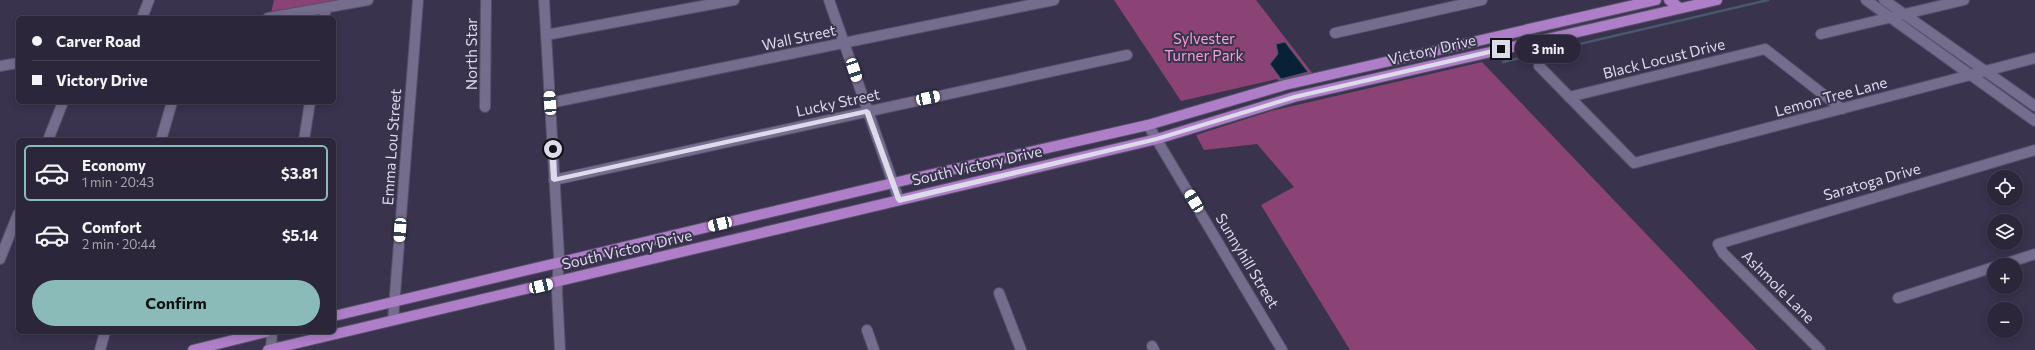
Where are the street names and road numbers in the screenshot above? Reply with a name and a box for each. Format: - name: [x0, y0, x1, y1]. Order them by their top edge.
- street label: North Star: [462, 18, 480, 90]
- street label: Wall Street: [760, 20, 837, 54]
- street label: Victory Drive: [1386, 30, 1477, 68]
- street label: Black Locust Drive: [1601, 34, 1727, 82]
- street label: Lemon Tree Lane: [1773, 72, 1889, 120]
- street label: Lucky Street: [794, 84, 882, 120]
- street label: Emma Lou Street: [378, 88, 404, 206]
- street label: South Victory Drive: [910, 141, 1044, 189]
- street label: Saratoga Drive: [1821, 159, 1922, 204]
- street label: Sunnyhill Street: [1213, 210, 1283, 311]
- street label: South Victory Drive: [560, 225, 694, 273]
- street label: Ashmole Lane: [1739, 246, 1819, 326]

